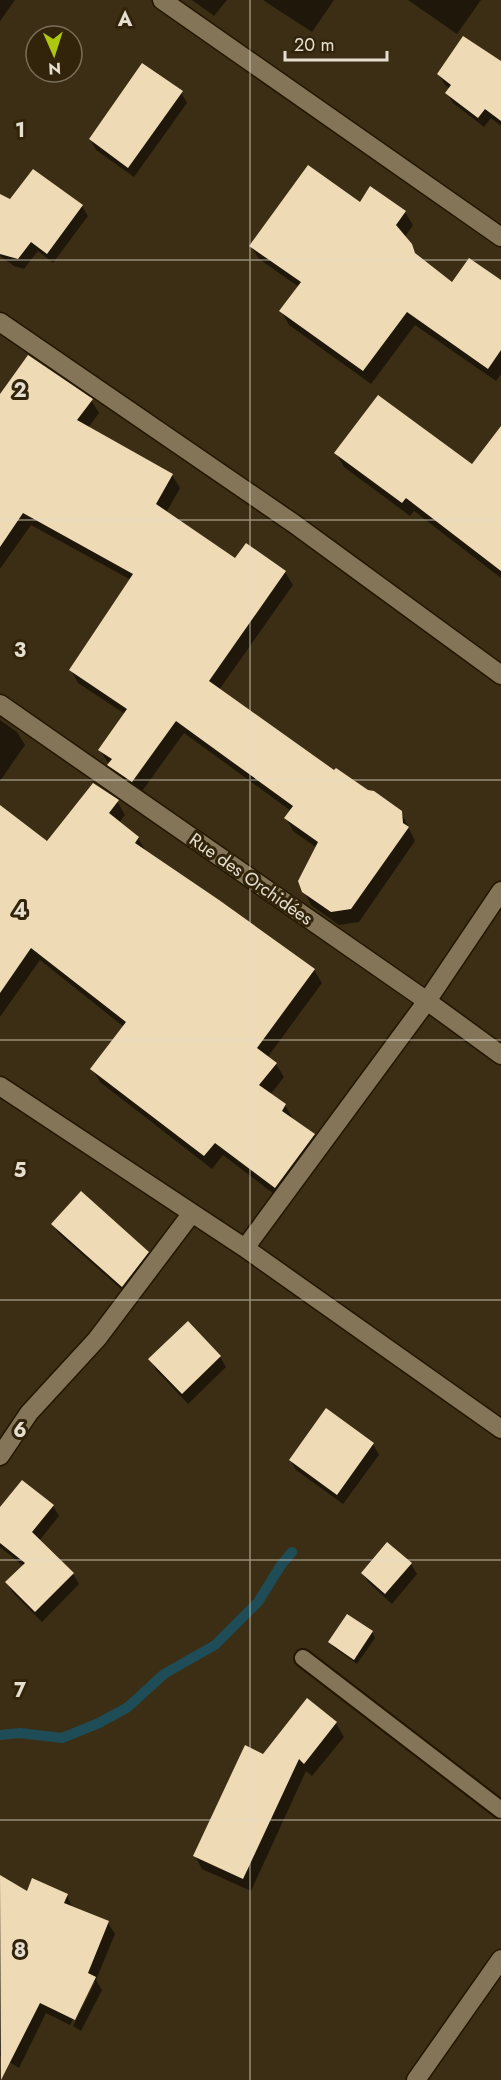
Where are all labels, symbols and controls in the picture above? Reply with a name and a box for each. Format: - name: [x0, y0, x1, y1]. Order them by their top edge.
- text: A: [117, 5, 133, 34]
- north arrow: [24, 24, 84, 84]
- scale bar: [285, 24, 387, 62]
- text: 20 m: [294, 32, 334, 58]
- text: N: [48, 57, 62, 80]
- text: 1: [15, 116, 25, 145]
- text: 2: [13, 376, 27, 405]
- text: 3: [14, 636, 26, 665]
- street label: Rue des Orchidées: [184, 827, 318, 931]
- text: 4: [13, 896, 27, 925]
- text: 5: [14, 1156, 27, 1185]
- text: 6: [13, 1416, 27, 1445]
- text: 7: [14, 1676, 27, 1705]
- text: 8: [14, 1936, 26, 1965]

